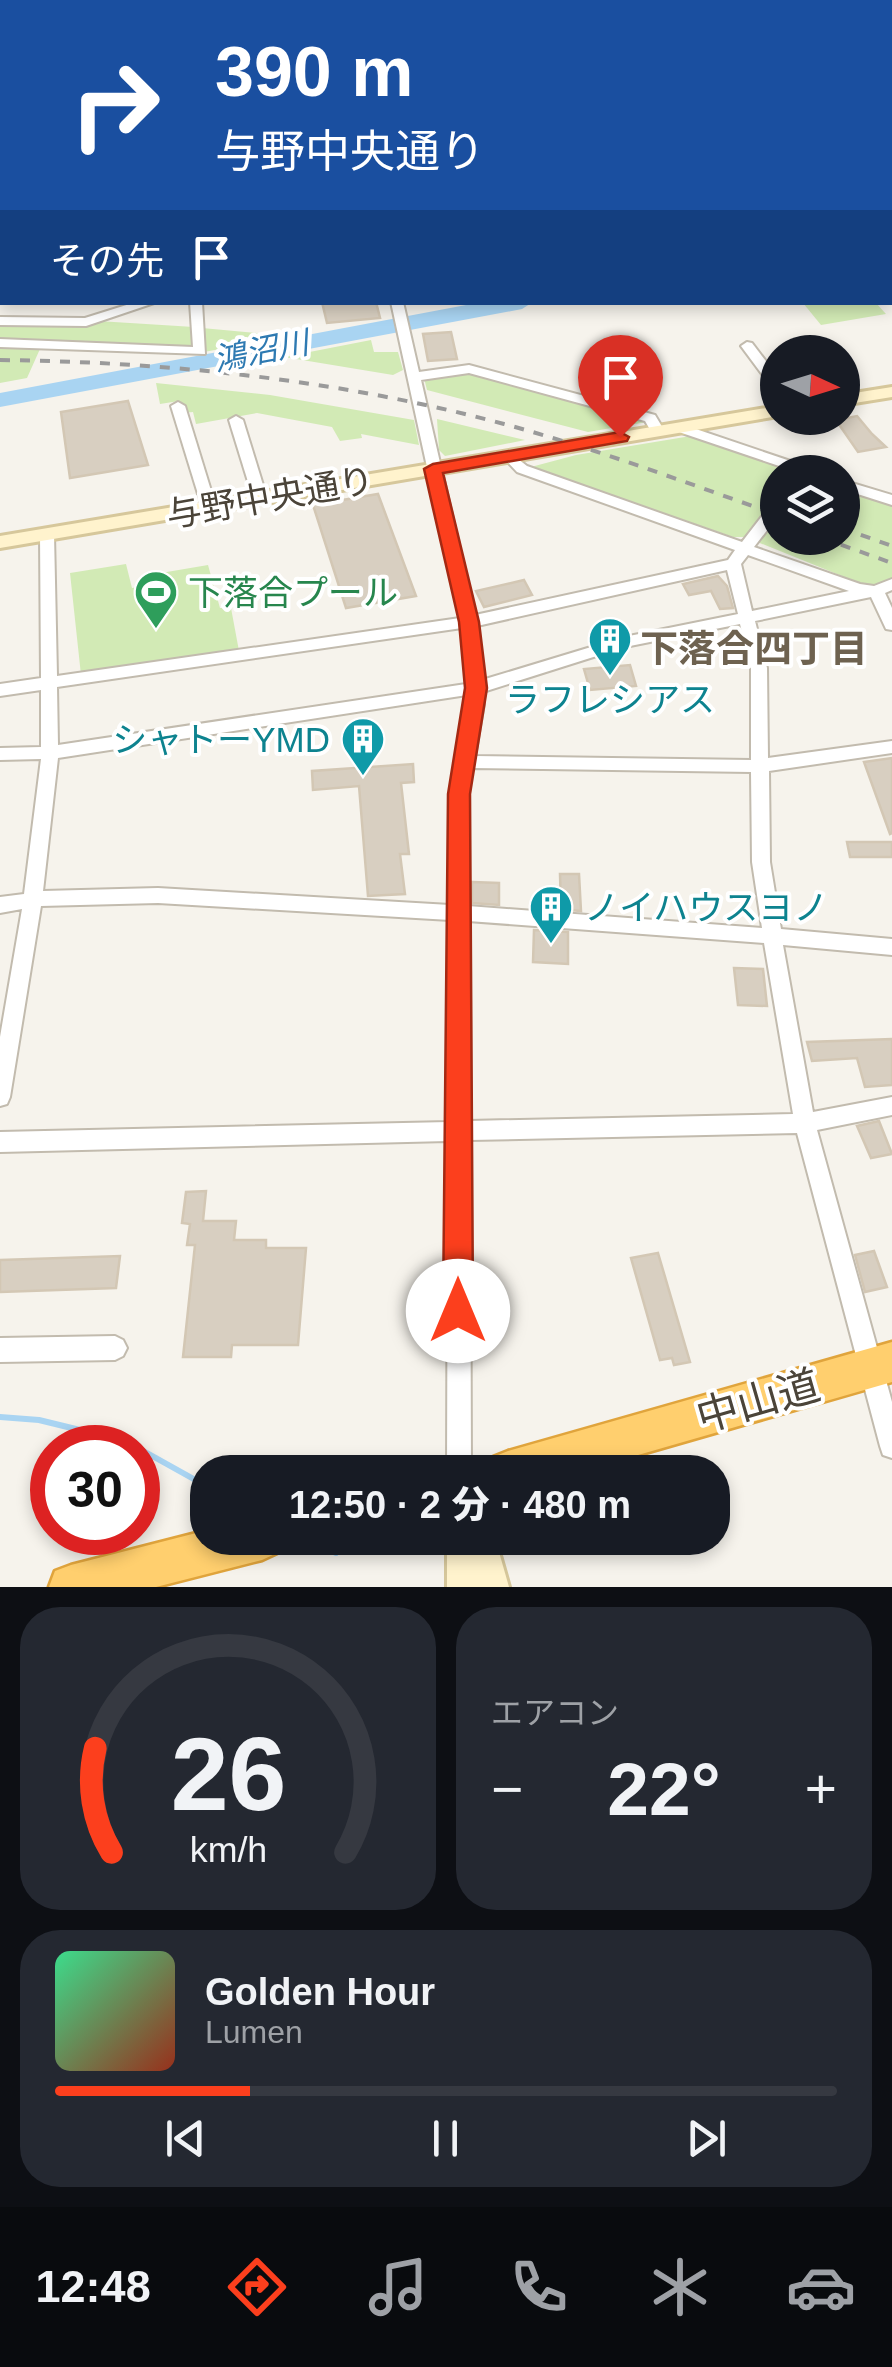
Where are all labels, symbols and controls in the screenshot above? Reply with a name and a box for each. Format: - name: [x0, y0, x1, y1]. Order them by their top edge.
- text: 390 m: [215, 33, 413, 111]
- icon: right: [50, 40, 180, 170]
- text: 与野中央通り: [215, 126, 485, 177]
- icon: arrive: [184, 230, 239, 285]
- text: その先: [50, 240, 164, 282]
- water label: 鴻沼川: [210, 324, 314, 378]
- pin: [578, 335, 663, 438]
- north arrow: [760, 335, 860, 435]
- map controls: [760, 335, 860, 555]
- icon: arrive: [593, 350, 648, 405]
- button: layers: [760, 455, 860, 555]
- street label: 与野中央通り: [163, 460, 377, 534]
- sports icon: 下落合プール: [133, 569, 179, 630]
- place label: 下落合プール: [188, 573, 398, 612]
- building icon: ラフレシアス: [587, 616, 633, 677]
- district label: 下落合四丁目: [640, 628, 868, 670]
- place label: ラフレシアス: [505, 680, 715, 719]
- building icon: シャトーYMD: [340, 716, 386, 777]
- place label: シャトーYMD: [112, 720, 330, 759]
- building icon: ノイハウスヨノ: [528, 884, 574, 945]
- place label: ノイハウスヨノ: [584, 888, 828, 927]
- position arrow: [406, 1259, 510, 1363]
- street label: 中山道: [691, 1361, 825, 1441]
- speed limit sign: 30: [30, 1425, 160, 1555]
- text: 12:50 · 2 分 · 480 m: [289, 1484, 631, 1526]
- text: エアコン: [491, 1695, 619, 1731]
- text: 26: [170, 1716, 286, 1832]
- text: 22°: [607, 1747, 721, 1831]
- text: −: [491, 1758, 523, 1820]
- text: +: [805, 1758, 837, 1820]
- text: km/h: [189, 1830, 267, 1870]
- text: Golden Hour: [205, 1971, 435, 2013]
- text: Lumen: [205, 2014, 303, 2050]
- icon: previous: [158, 2111, 213, 2166]
- icon: pause: [418, 2111, 473, 2166]
- icon: next: [679, 2111, 734, 2166]
- icon: directions: [222, 2252, 292, 2322]
- icon: music: [363, 2252, 433, 2322]
- icon: phone: [504, 2252, 574, 2322]
- icon: climate: [645, 2252, 715, 2322]
- icon: car: [786, 2252, 856, 2322]
- text: 12:48: [36, 2261, 151, 2312]

